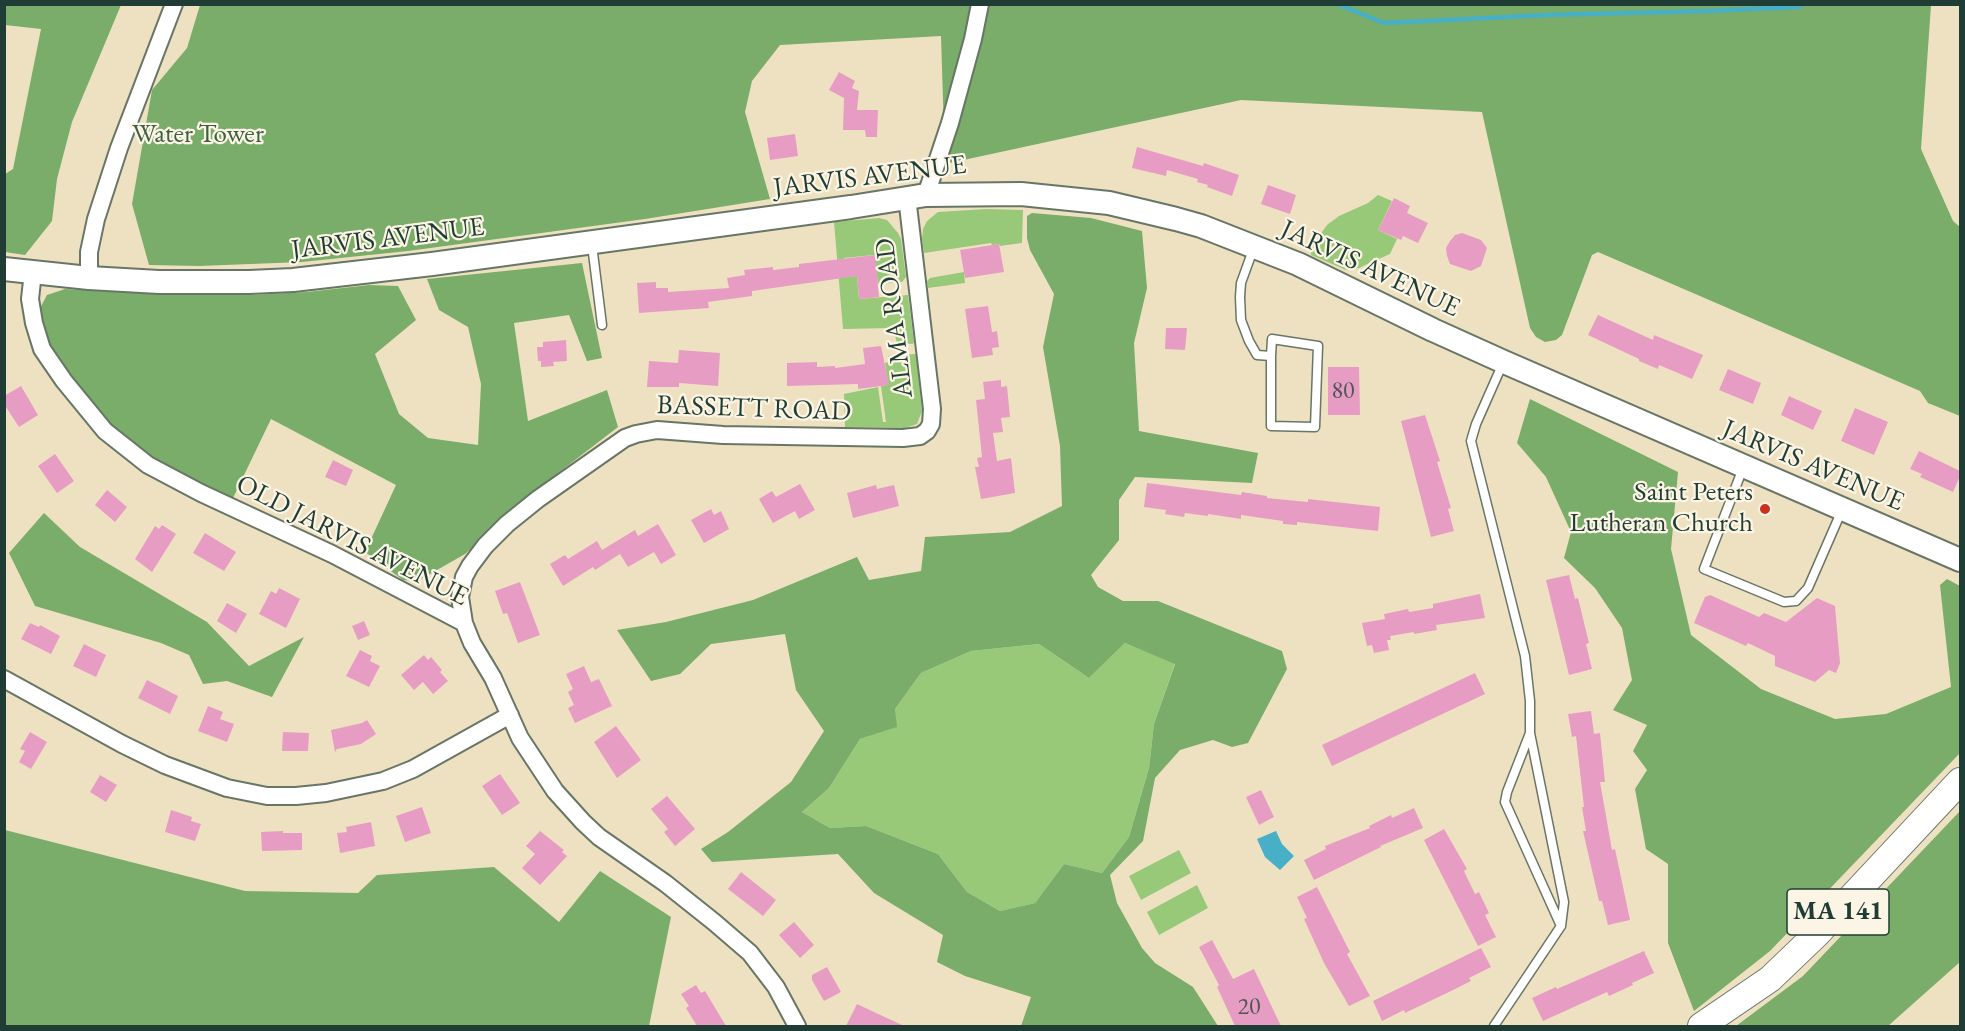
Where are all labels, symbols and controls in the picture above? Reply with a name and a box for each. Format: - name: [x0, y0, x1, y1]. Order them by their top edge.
- park label: Water Tower: [132, 119, 264, 151]
- street label: JARVIS AVENUE: [772, 149, 968, 205]
- street label: JARVIS AVENUE: [290, 211, 486, 267]
- street label: JARVIS AVENUE: [1275, 213, 1465, 325]
- street label: ALMA ROAD: [869, 236, 921, 400]
- house number: 80: [1331, 377, 1355, 405]
- street label: BASSETT ROAD: [656, 389, 852, 429]
- street label: JARVIS AVENUE: [1717, 413, 1909, 519]
- street label: OLD JARVIS AVENUE: [230, 468, 474, 614]
- place label: Saint Peters Lutheran Church: [1569, 477, 1753, 540]
- marker: Saint Peters Lutheran Church: [1758, 502, 1772, 516]
- road number: MA 141: [1787, 889, 1889, 935]
- house number: 20: [1237, 993, 1261, 1021]

